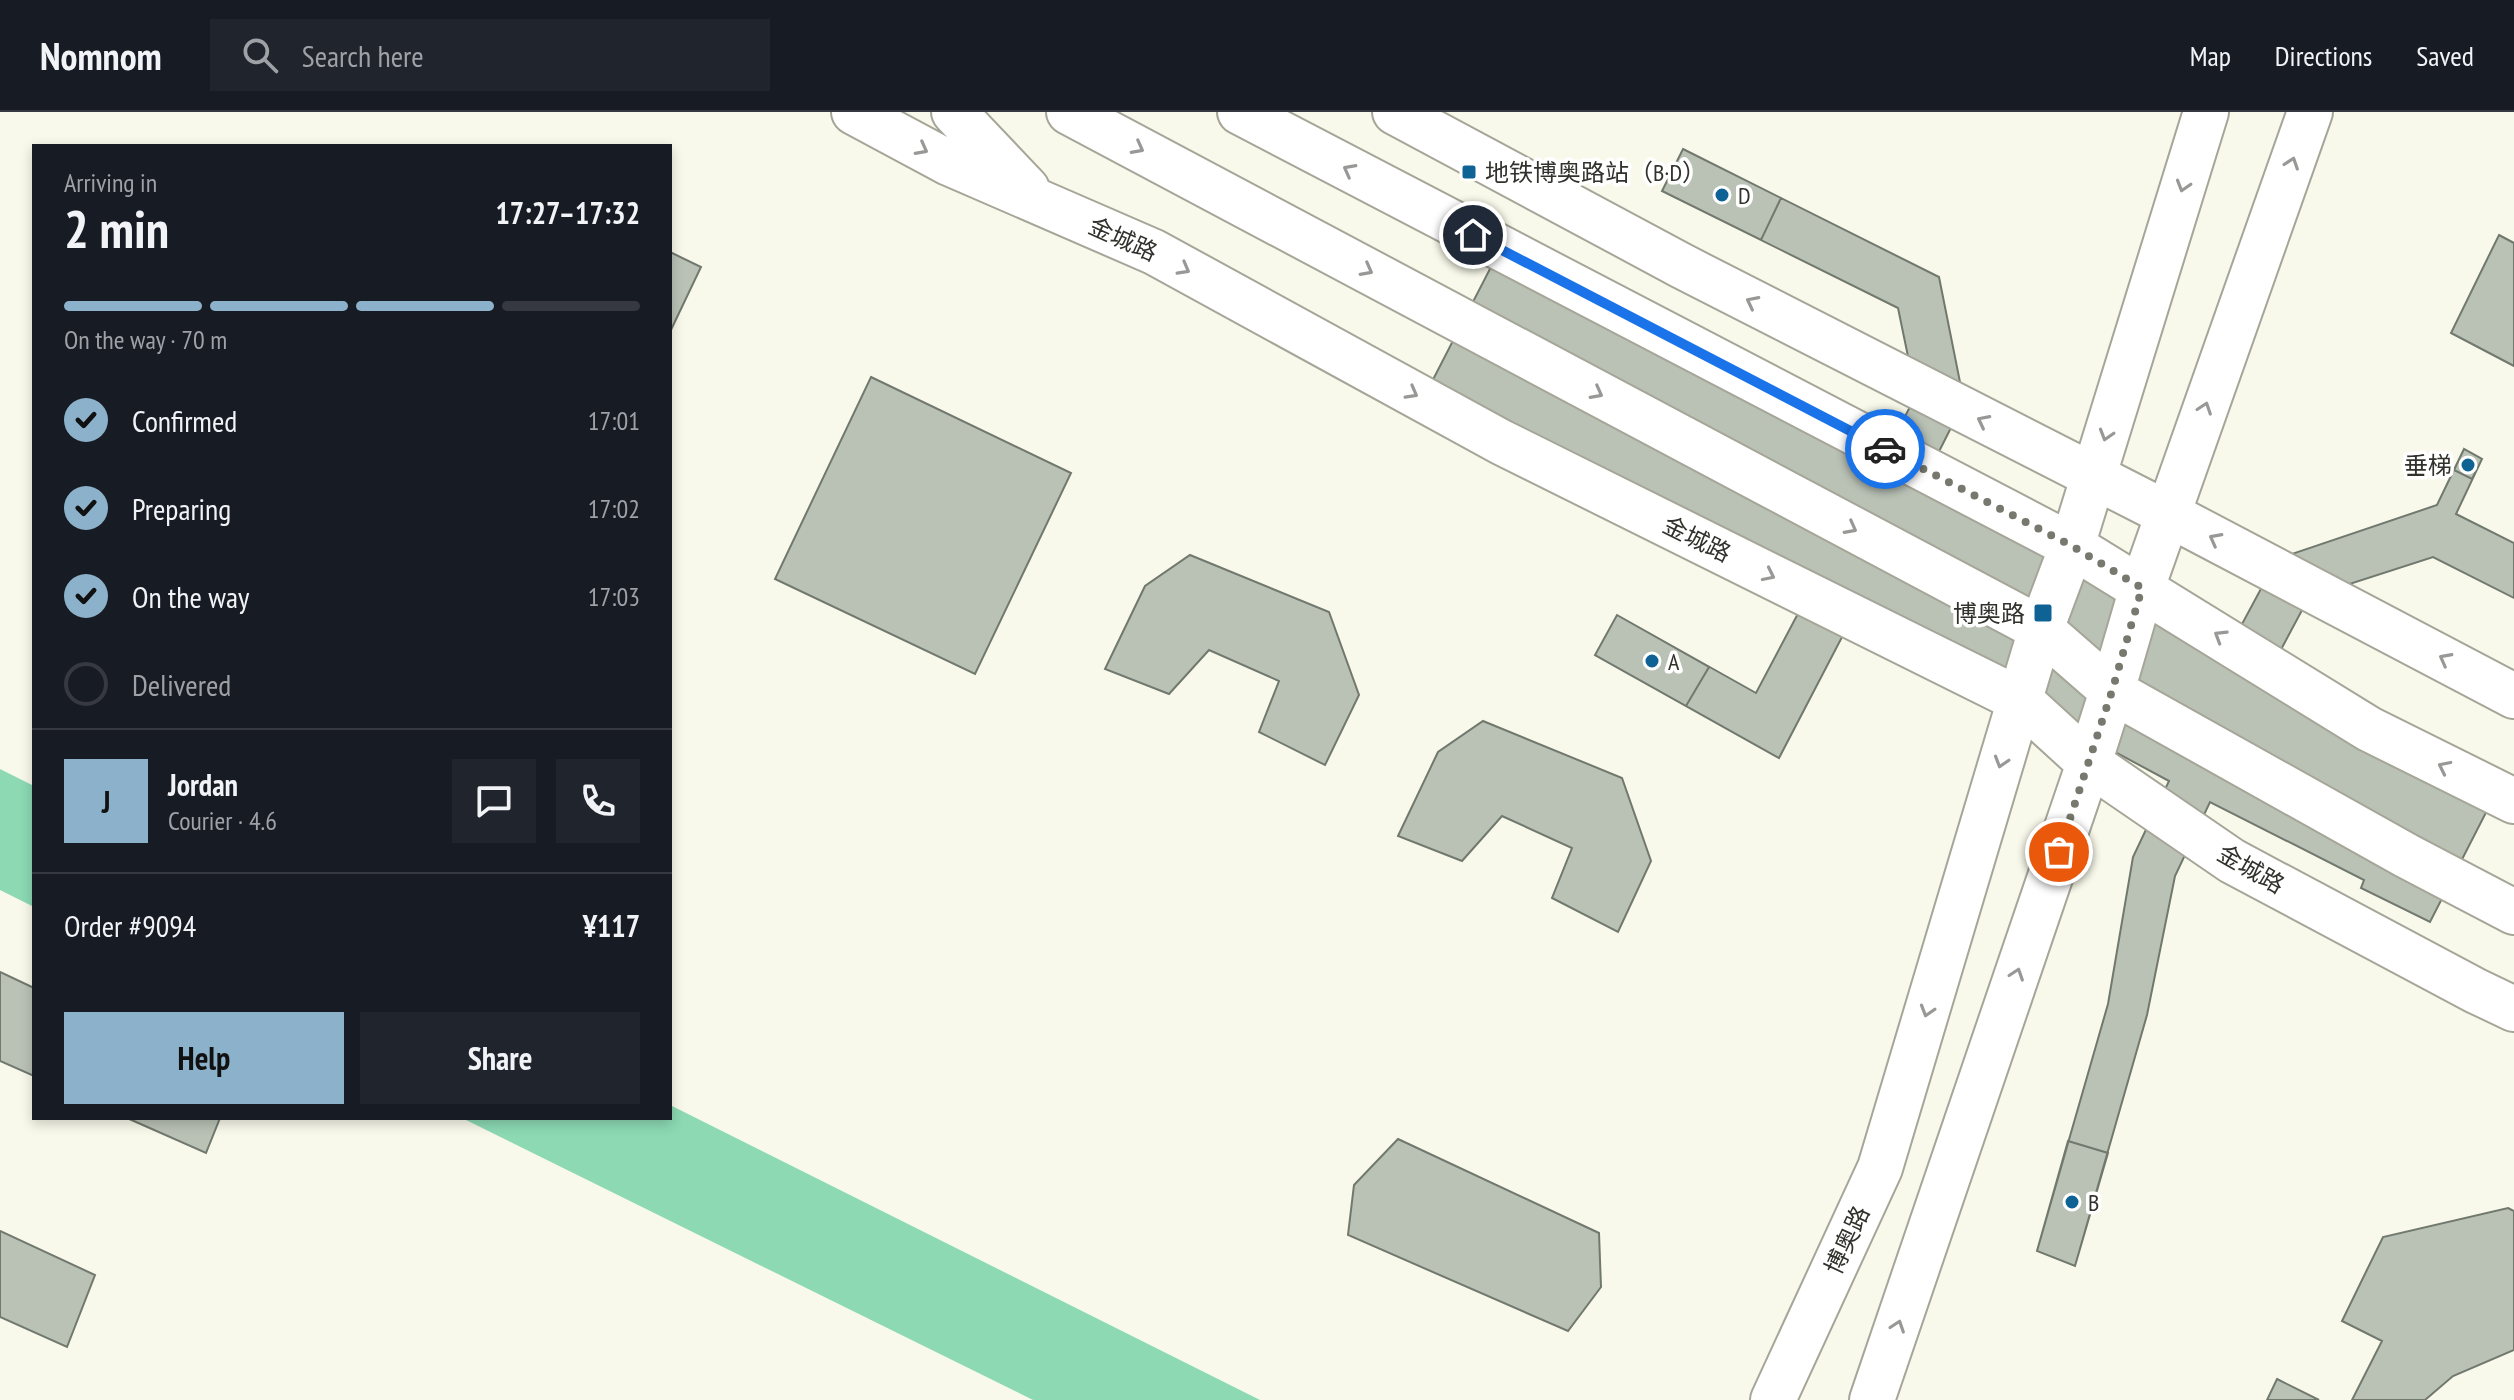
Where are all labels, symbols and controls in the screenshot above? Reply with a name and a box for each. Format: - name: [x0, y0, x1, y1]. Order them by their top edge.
- search box: [210, 19, 770, 91]
- text: Nomnom: [40, 31, 162, 80]
- icon: search: [238, 33, 282, 77]
- text: Search here: [302, 36, 424, 75]
- text: Map: [2190, 37, 2231, 74]
- text: Directions: [2275, 37, 2372, 74]
- text: Saved: [2416, 37, 2474, 74]
- one-way arrow: [1129, 138, 1143, 154]
- one-way arrow: [914, 139, 929, 154]
- place label: 地铁博奥路站（B·D）: [1485, 157, 1706, 188]
- one-way arrow: [2282, 157, 2298, 171]
- marker: 地铁博奥路站（B·D）: [1460, 163, 1478, 181]
- one-way arrow: [1342, 165, 1357, 180]
- text: Arriving in: [64, 166, 157, 199]
- one-way arrow: [2176, 179, 2192, 193]
- place label: D: [1738, 180, 1751, 211]
- marker: D: [1713, 186, 1731, 204]
- text: 17:27–17:32: [496, 193, 640, 232]
- text: 2 min: [64, 195, 169, 262]
- pin: [1439, 201, 1507, 269]
- street label: 金城路: [1084, 210, 1162, 268]
- icon: home: [1451, 213, 1495, 257]
- one-way arrow: [1176, 259, 1190, 274]
- one-way arrow: [1359, 261, 1374, 276]
- one-way arrow: [1745, 296, 1760, 312]
- text: On the way · 70 m: [64, 323, 227, 356]
- one-way arrow: [1588, 383, 1603, 398]
- one-way arrow: [1404, 384, 1419, 399]
- icon: check: [64, 398, 108, 442]
- text: Confirmed: [132, 401, 237, 440]
- one-way arrow: [2195, 402, 2212, 416]
- text: 17:01: [588, 404, 640, 437]
- courier: [1845, 409, 1925, 489]
- one-way arrow: [1977, 415, 1992, 430]
- icon: car: [1863, 427, 1907, 471]
- one-way arrow: [2099, 427, 2115, 441]
- place label: 垂梯: [2404, 450, 2452, 481]
- marker: 垂梯: [2459, 456, 2477, 474]
- icon: check: [64, 486, 108, 530]
- text: Preparing: [132, 489, 231, 528]
- text: 17:02: [588, 492, 640, 525]
- street label: 金城路: [1658, 509, 1736, 569]
- one-way arrow: [1842, 518, 1856, 534]
- one-way arrow: [2208, 533, 2223, 548]
- one-way arrow: [1760, 565, 1775, 581]
- icon: check: [64, 574, 108, 618]
- text: On the way: [132, 577, 249, 616]
- text: 17:03: [588, 580, 640, 613]
- place label: 博奥路: [1953, 598, 2025, 629]
- marker: 博奥路: [2032, 602, 2054, 624]
- one-way arrow: [2214, 631, 2228, 646]
- place label: A: [1668, 646, 1680, 677]
- marker: A: [1643, 652, 1661, 670]
- one-way arrow: [2439, 654, 2453, 669]
- text: Delivered: [132, 665, 231, 704]
- one-way arrow: [1994, 755, 2010, 769]
- button: chat: [452, 759, 536, 843]
- button: phone: [556, 759, 640, 843]
- one-way arrow: [2438, 761, 2453, 776]
- text: Jordan: [168, 765, 238, 804]
- text: J: [102, 782, 110, 821]
- text: Courier · 4.6: [168, 804, 277, 837]
- pin: [2025, 818, 2093, 886]
- icon: bag: [2037, 830, 2081, 874]
- street label: 金城路: [2212, 838, 2290, 900]
- text: Order #9094: [64, 906, 196, 945]
- text: ¥117: [583, 906, 640, 945]
- one-way arrow: [2008, 968, 2024, 982]
- one-way arrow: [1920, 1004, 1936, 1018]
- button: Help: [64, 1012, 344, 1104]
- button: Share: [360, 1012, 640, 1104]
- place label: B: [2088, 1187, 2099, 1218]
- marker: B: [2063, 1193, 2081, 1211]
- street label: 博奥路: [1818, 1201, 1876, 1279]
- one-way arrow: [1888, 1320, 1904, 1334]

